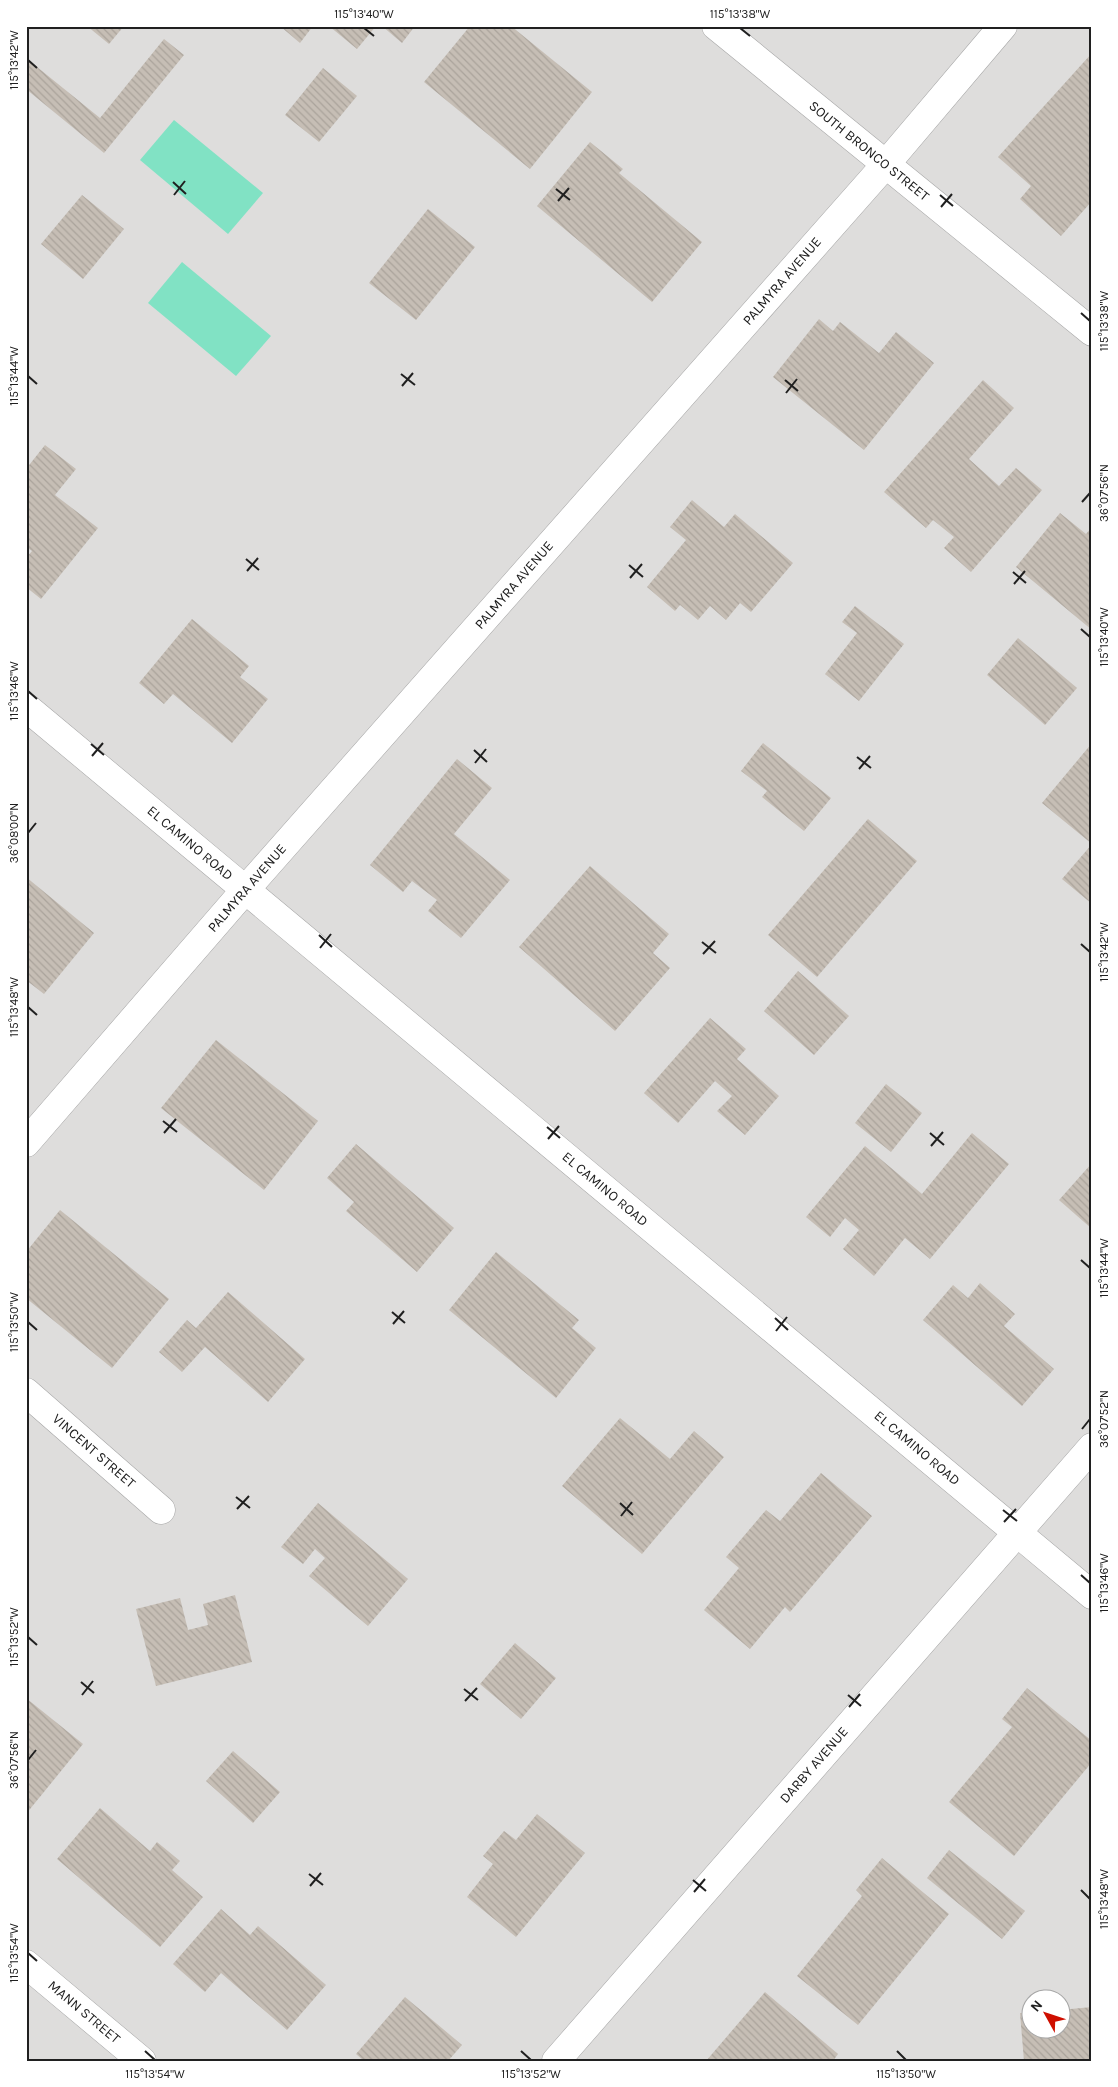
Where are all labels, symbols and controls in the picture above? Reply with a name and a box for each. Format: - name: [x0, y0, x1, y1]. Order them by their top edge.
- text: 115°13'40"W: [334, 7, 394, 21]
- text: 115°13'38"W: [710, 7, 770, 21]
- text: 115°13'42"W: [7, 30, 21, 90]
- street label: SOUTH BRONCO STREET: [805, 97, 933, 205]
- street label: PALMYRA AVENUE: [739, 233, 825, 329]
- text: 115°13'38"W: [1097, 291, 1111, 351]
- text: 115°13'44"W: [7, 346, 21, 406]
- text: 36°07'56"N: [1097, 464, 1111, 522]
- street label: PALMYRA AVENUE: [471, 537, 557, 633]
- text: 115°13'40"W: [1097, 607, 1111, 667]
- text: 115°13'46"W: [7, 661, 21, 721]
- street label: EL CAMINO ROAD: [144, 802, 236, 884]
- text: 36°08'00"N: [7, 803, 21, 863]
- street label: PALMYRA AVENUE: [204, 840, 290, 936]
- text: 115°13'42"W: [1097, 922, 1111, 982]
- text: 115°13'48"W: [7, 977, 21, 1037]
- street label: EL CAMINO ROAD: [559, 1148, 651, 1230]
- text: 115°13'44"W: [1097, 1238, 1111, 1298]
- text: 115°13'50"W: [7, 1292, 21, 1352]
- text: 36°07'52"N: [1097, 1390, 1111, 1448]
- street label: EL CAMINO ROAD: [871, 1407, 963, 1489]
- street label: VINCENT STREET: [49, 1410, 139, 1492]
- text: 115°13'46"W: [1097, 1553, 1111, 1613]
- text: 115°13'52"W: [7, 1607, 21, 1667]
- street label: DARBY AVENUE: [776, 1723, 852, 1807]
- text: 36°07'56"N: [7, 1731, 21, 1789]
- text: 115°13'48"W: [1097, 1869, 1111, 1929]
- text: 115°13'54"W: [7, 1923, 21, 1983]
- street label: MANN STREET: [44, 1977, 124, 2047]
- north arrow: [1020, 1990, 1070, 2040]
- text: N: [1027, 1997, 1046, 2015]
- text: 115°13'54"W: [125, 2067, 185, 2081]
- text: 115°13'52"W: [501, 2067, 561, 2081]
- text: 115°13'50"W: [876, 2067, 936, 2081]

